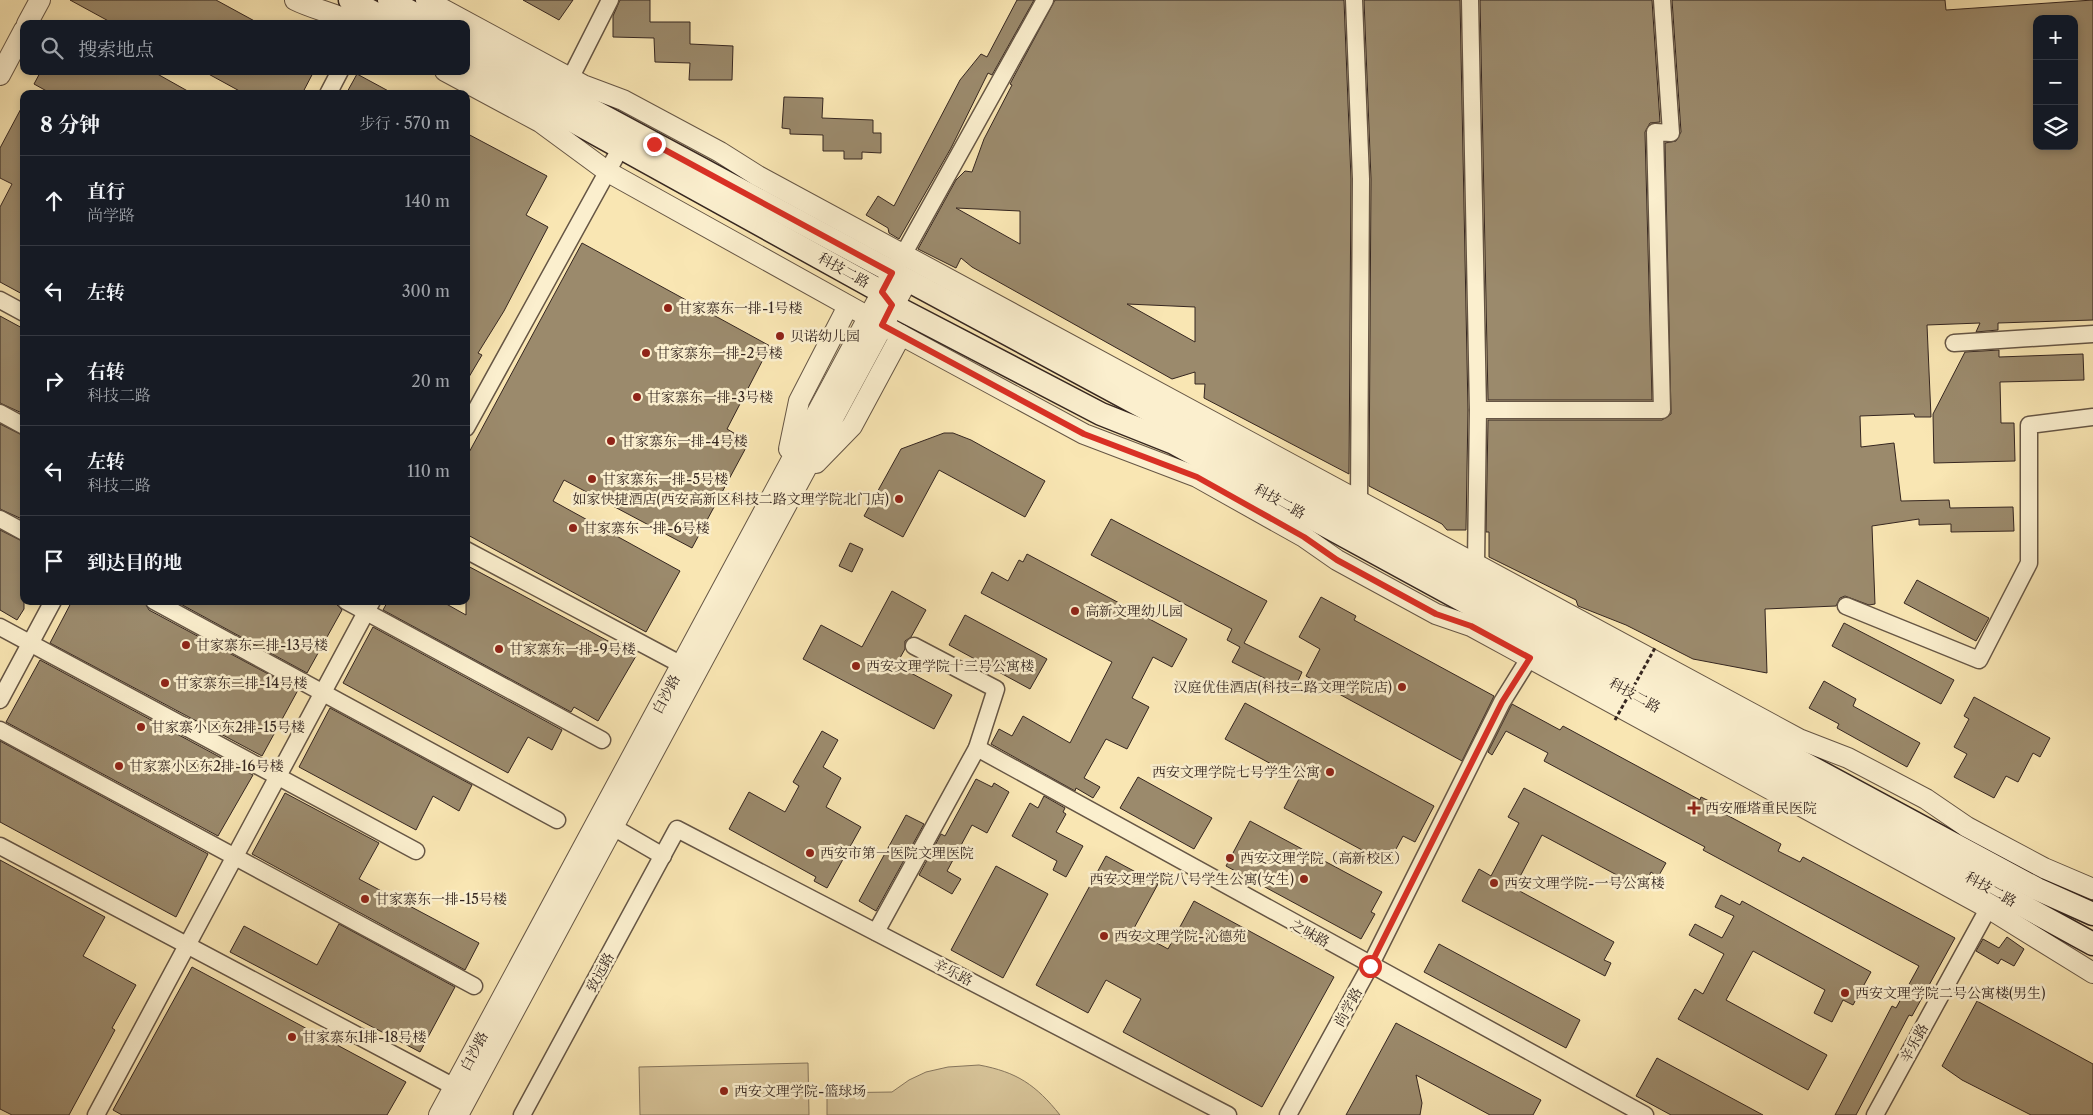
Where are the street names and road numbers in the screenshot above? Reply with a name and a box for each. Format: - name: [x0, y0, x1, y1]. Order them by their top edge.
- street label: 科技二路: [815, 249, 873, 291]
- street label: 科技二路: [1251, 480, 1309, 522]
- street label: 白沙路: [648, 671, 684, 717]
- street label: 科技二路: [1606, 674, 1664, 716]
- street label: 科技二路: [1962, 868, 2020, 910]
- street label: 之味路: [1287, 915, 1333, 951]
- street label: 致远路: [582, 949, 618, 995]
- street label: 辛乐路: [930, 954, 976, 990]
- street label: 尚学路: [1330, 984, 1366, 1030]
- street label: 辛乐路: [1896, 1020, 1932, 1066]
- street label: 白沙路: [456, 1028, 492, 1074]

